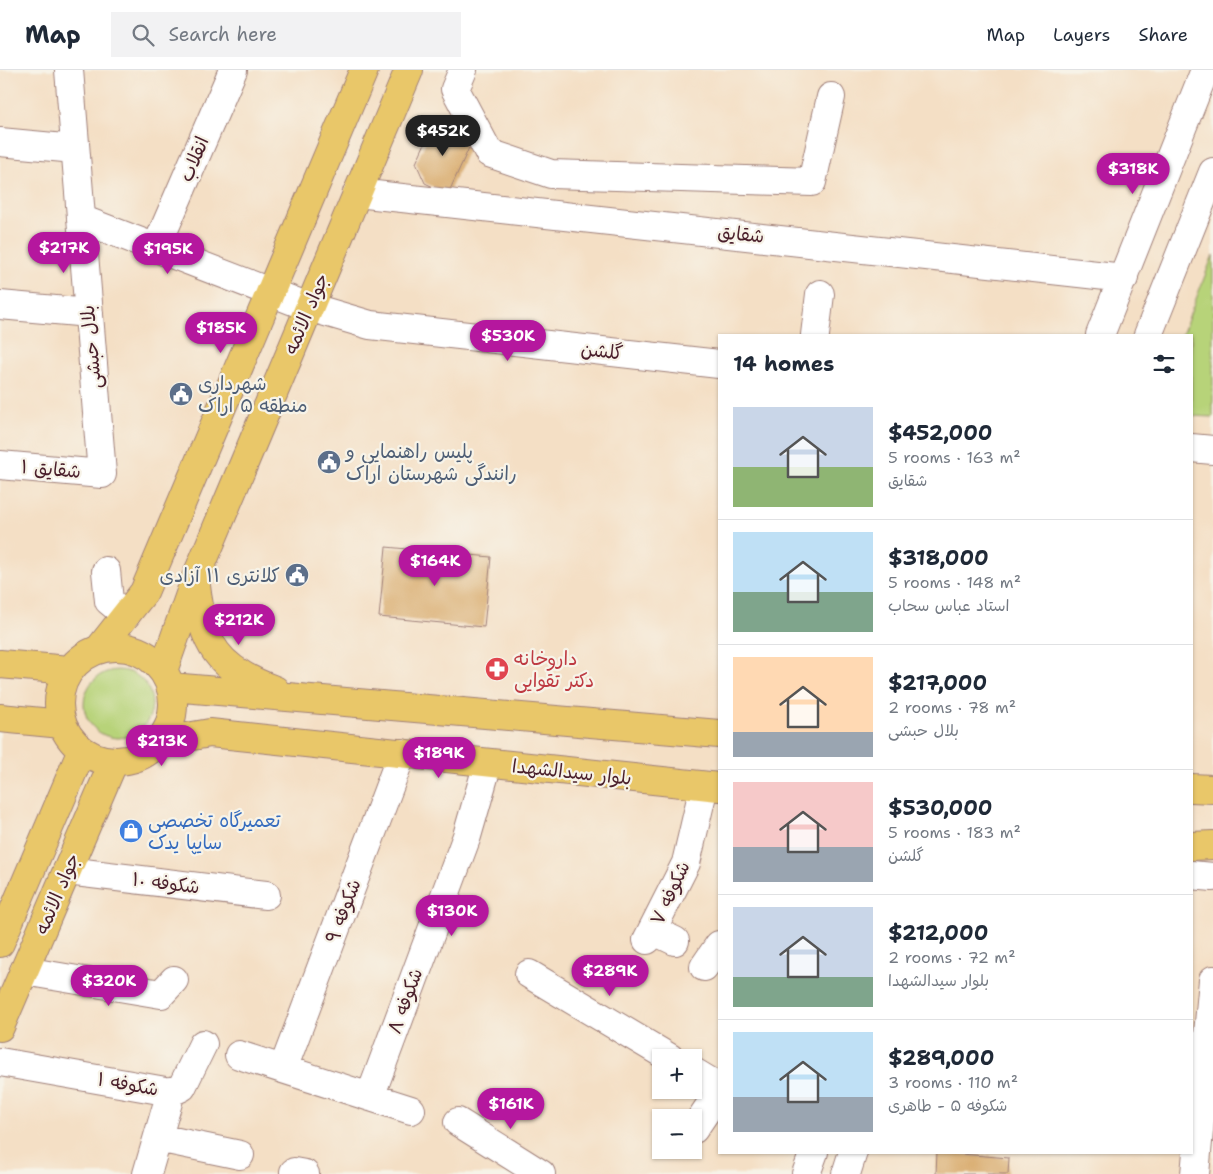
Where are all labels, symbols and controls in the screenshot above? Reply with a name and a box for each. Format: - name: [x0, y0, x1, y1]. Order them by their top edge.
- search box: [111, 12, 461, 57]
- text: Map: [25, 19, 81, 51]
- icon: search: [129, 21, 157, 49]
- text: Search here: [169, 22, 277, 47]
- text: Map: [987, 23, 1025, 47]
- text: Layers: [1053, 23, 1110, 47]
- text: Share: [1138, 23, 1188, 47]
- pin: $452K: [408, 114, 478, 157]
- text: $452K: [416, 120, 470, 141]
- street label: انقلاب: [173, 133, 215, 185]
- pin: $318K: [1098, 152, 1168, 195]
- text: $318K: [1108, 158, 1158, 179]
- street label: شقایق: [716, 219, 766, 249]
- pin: $217K: [29, 232, 99, 274]
- pin: $195K: [133, 232, 203, 275]
- text: $217K: [39, 237, 89, 258]
- text: $195K: [143, 238, 193, 259]
- street label: جواد الائمه: [278, 269, 334, 359]
- street label: بلال حبشی: [75, 304, 107, 390]
- pin: $185K: [186, 312, 256, 354]
- text: $185K: [196, 317, 246, 338]
- pin: $530K: [473, 320, 543, 362]
- text: $530K: [481, 325, 535, 346]
- street label: گلشن: [580, 336, 624, 366]
- text: 14 homes: [733, 350, 834, 378]
- icon: filters: [1150, 350, 1178, 378]
- place label: شهرداری منطقه ۵ اراک: [198, 371, 308, 418]
- public building icon: شهرداری منطقه ۵ اراک: [168, 381, 194, 407]
- text: $452,000: [888, 419, 993, 447]
- icon: home: [773, 427, 833, 487]
- place label: پلیس راهنمایی و رانندگی شهرستان اراک: [344, 439, 517, 486]
- text: 5 rooms · 163 m²: [888, 447, 1021, 468]
- public building icon: پلیس راهنمایی و رانندگی شهرستان اراک: [316, 449, 342, 475]
- street label: شقایق ۱: [20, 454, 82, 484]
- text: شقایق: [888, 470, 927, 491]
- pin: $164K: [400, 544, 470, 587]
- text: $318,000: [888, 544, 989, 572]
- text: $164K: [410, 550, 460, 571]
- icon: home: [773, 552, 833, 612]
- public building icon: کلانتری ۱۱ آزادی: [284, 562, 310, 588]
- place label: کلانتری ۱۱ آزادی: [160, 563, 280, 588]
- text: 5 rooms · 148 m²: [888, 572, 1021, 593]
- text: استاد عباس سحاب: [888, 595, 1010, 616]
- pin: $212K: [204, 604, 274, 646]
- text: $212K: [214, 609, 264, 630]
- place label: داروخانه دکتر تقوایی: [514, 646, 594, 693]
- pharmacy icon: داروخانه دکتر تقوایی: [484, 656, 510, 682]
- text: $217,000: [888, 669, 987, 697]
- icon: home: [773, 677, 833, 737]
- text: 2 rooms · 78 m²: [888, 697, 1016, 718]
- text: بلال حبشی: [888, 720, 959, 741]
- pin: $213K: [127, 724, 197, 767]
- text: $213K: [137, 730, 187, 751]
- pin: $189K: [404, 736, 474, 779]
- text: $189K: [414, 742, 464, 763]
- street label: بلوار سیدالشهدا: [511, 753, 633, 791]
- text: $530,000: [888, 794, 993, 822]
- icon: home: [773, 802, 833, 862]
- place label: تعمیرگاه تخصصی سایپا یدک: [148, 808, 281, 855]
- shop icon: تعمیرگاه تخصصی سایپا یدک: [118, 818, 144, 844]
- text: 5 rooms · 183 m²: [888, 822, 1021, 843]
- text: گلشن: [888, 845, 924, 866]
- street label: جواد الائمه: [29, 849, 85, 939]
- street label: شکوفه ۷: [644, 857, 696, 929]
- street label: شکوفه ۱۰: [131, 866, 201, 900]
- street label: شکوفه ۹: [319, 875, 367, 947]
- pin: $130K: [417, 894, 487, 937]
- text: $130K: [427, 900, 477, 921]
- text: $212,000: [888, 919, 988, 947]
- icon: home: [773, 927, 833, 987]
- text: 2 rooms · 72 m²: [888, 947, 1016, 968]
- pin: $289K: [575, 954, 645, 997]
- text: $289K: [583, 960, 637, 981]
- pin: $320K: [74, 964, 144, 1007]
- street label: شکوفه ۸: [382, 965, 428, 1037]
- text: $320K: [82, 970, 136, 991]
- text: بلوار سیدالشهدا: [888, 970, 989, 991]
- text: $289,000: [888, 1044, 994, 1072]
- map controls: [652, 1049, 702, 1159]
- button: +: [652, 1049, 702, 1099]
- icon: home: [773, 1052, 833, 1112]
- street label: شکوفه ۱: [96, 1066, 160, 1102]
- text: 3 rooms · 110 m²: [888, 1072, 1018, 1093]
- pin: $161K: [476, 1088, 546, 1130]
- text: $161K: [488, 1093, 534, 1114]
- text: شکوفه ۵ - طاهری: [888, 1095, 1007, 1116]
- button: −: [652, 1109, 702, 1159]

